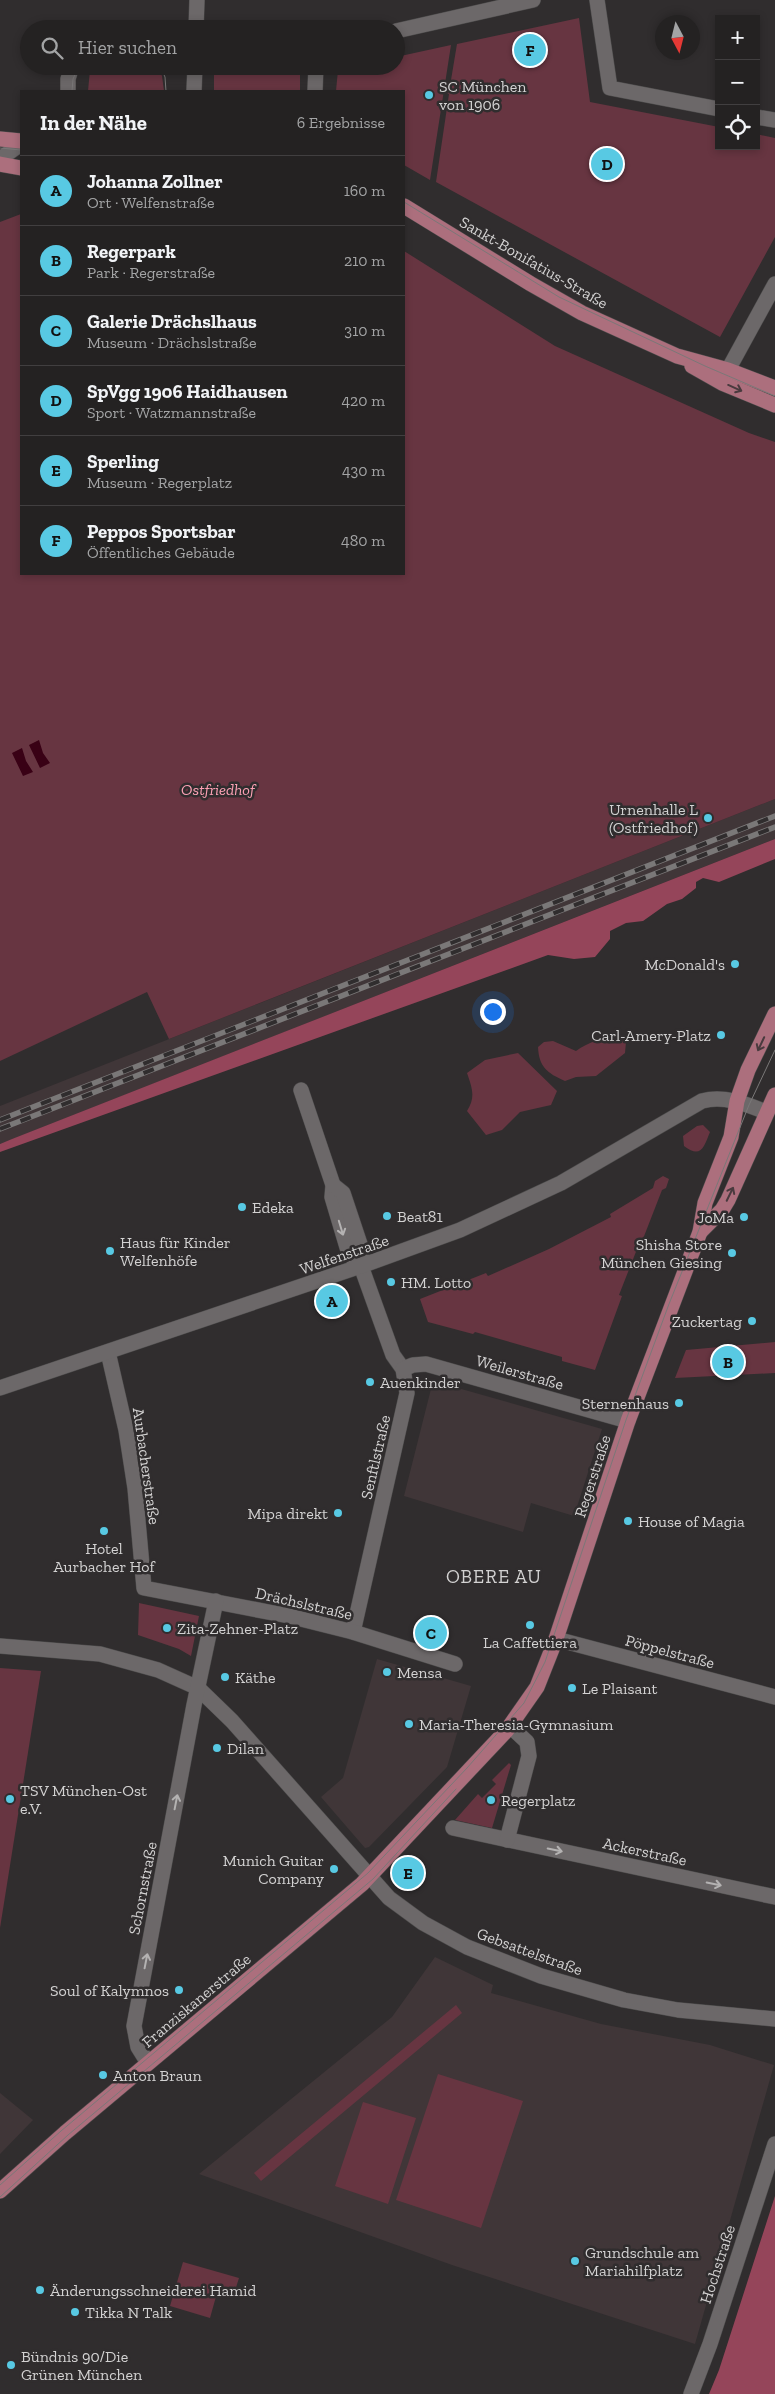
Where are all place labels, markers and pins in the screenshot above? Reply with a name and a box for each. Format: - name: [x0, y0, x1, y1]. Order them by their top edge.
- pin: F: [514, 31, 546, 69]
- place label: SC München von 1906: [439, 77, 527, 114]
- marker: SC München von 1906: [423, 89, 435, 101]
- pin: D: [591, 145, 623, 183]
- place label: Urnenhalle L (Ostfriedhof): [609, 800, 698, 837]
- marker: Urnenhalle L (Ostfriedhof): [702, 812, 714, 824]
- place label: McDonald's: [645, 955, 725, 974]
- marker: McDonald's: [729, 958, 741, 970]
- place label: Carl-Amery-Platz: [591, 1026, 711, 1045]
- marker: Carl-Amery-Platz: [715, 1029, 727, 1041]
- place label: Edeka: [252, 1198, 294, 1217]
- marker: Edeka: [236, 1201, 248, 1213]
- place label: Beat81: [397, 1207, 443, 1226]
- place label: JoMa: [698, 1208, 734, 1227]
- marker: Beat81: [381, 1210, 393, 1222]
- marker: JoMa: [738, 1211, 750, 1223]
- place label: Haus für Kinder Welfenhöfe: [120, 1233, 231, 1270]
- place label: Shisha Store München Giesing: [601, 1235, 722, 1272]
- marker: Haus für Kinder Welfenhöfe: [104, 1245, 116, 1257]
- marker: Shisha Store München Giesing: [726, 1247, 738, 1259]
- place label: HM. Lotto: [401, 1273, 471, 1292]
- marker: HM. Lotto: [385, 1276, 397, 1288]
- pin: A: [316, 1282, 348, 1320]
- place label: Zuckertag: [672, 1312, 742, 1331]
- marker: Zuckertag: [746, 1315, 758, 1327]
- pin: B: [712, 1343, 744, 1381]
- place label: Auenkinder: [380, 1373, 461, 1392]
- marker: Auenkinder: [364, 1376, 376, 1388]
- place label: Sternenhaus: [582, 1394, 669, 1413]
- marker: Sternenhaus: [673, 1397, 685, 1409]
- place label: Mipa direkt: [247, 1504, 328, 1523]
- marker: Mipa direkt: [332, 1507, 344, 1519]
- place label: House of Magia: [638, 1512, 745, 1531]
- marker: House of Magia: [622, 1515, 634, 1527]
- marker: Hotel Aurbacher Hof: [98, 1525, 110, 1537]
- place label: Hotel Aurbacher Hof: [53, 1539, 156, 1576]
- pin: C: [415, 1614, 447, 1652]
- place label: Zita-Zehner-Platz: [177, 1619, 298, 1638]
- marker: La Caffettiera: [524, 1619, 536, 1631]
- marker: Zita-Zehner-Platz: [161, 1622, 173, 1634]
- place label: La Caffettiera: [483, 1633, 577, 1652]
- place label: Mensa: [397, 1663, 442, 1682]
- marker: Mensa: [381, 1666, 393, 1678]
- place label: Käthe: [235, 1668, 275, 1687]
- marker: Käthe: [219, 1671, 231, 1683]
- place label: Le Plaisant: [582, 1679, 657, 1698]
- marker: Le Plaisant: [566, 1682, 578, 1694]
- place label: Maria-Theresia-Gymnasium: [419, 1715, 613, 1734]
- marker: Maria-Theresia-Gymnasium: [403, 1718, 415, 1730]
- place label: Dilan: [227, 1739, 265, 1758]
- marker: Dilan: [211, 1742, 223, 1754]
- place label: TSV München-Ost e.V.: [20, 1781, 147, 1818]
- place label: Regerplatz: [501, 1791, 575, 1810]
- marker: TSV München-Ost e.V.: [4, 1793, 16, 1805]
- marker: Regerplatz: [485, 1794, 497, 1806]
- place label: Munich Guitar Company: [223, 1851, 325, 1888]
- pin: E: [392, 1854, 424, 1892]
- marker: Munich Guitar Company: [328, 1863, 340, 1875]
- place label: Soul of Kalymnos: [50, 1981, 169, 2000]
- marker: Soul of Kalymnos: [173, 1984, 185, 1996]
- place label: Anton Braun: [113, 2066, 203, 2085]
- marker: Anton Braun: [97, 2069, 109, 2081]
- place label: Grundschule am Mariahilfplatz: [585, 2243, 699, 2280]
- marker: Grundschule am Mariahilfplatz: [569, 2255, 581, 2267]
- place label: Änderungsschneiderei Hamid: [50, 2281, 257, 2300]
- marker: Änderungsschneiderei Hamid: [34, 2284, 46, 2296]
- place label: Tikka N Talk: [85, 2303, 173, 2322]
- marker: Tikka N Talk: [69, 2306, 81, 2318]
- place label: Bündnis 90/Die Grünen München: [21, 2347, 143, 2384]
- marker: Bündnis 90/Die Grünen München: [5, 2359, 17, 2371]

